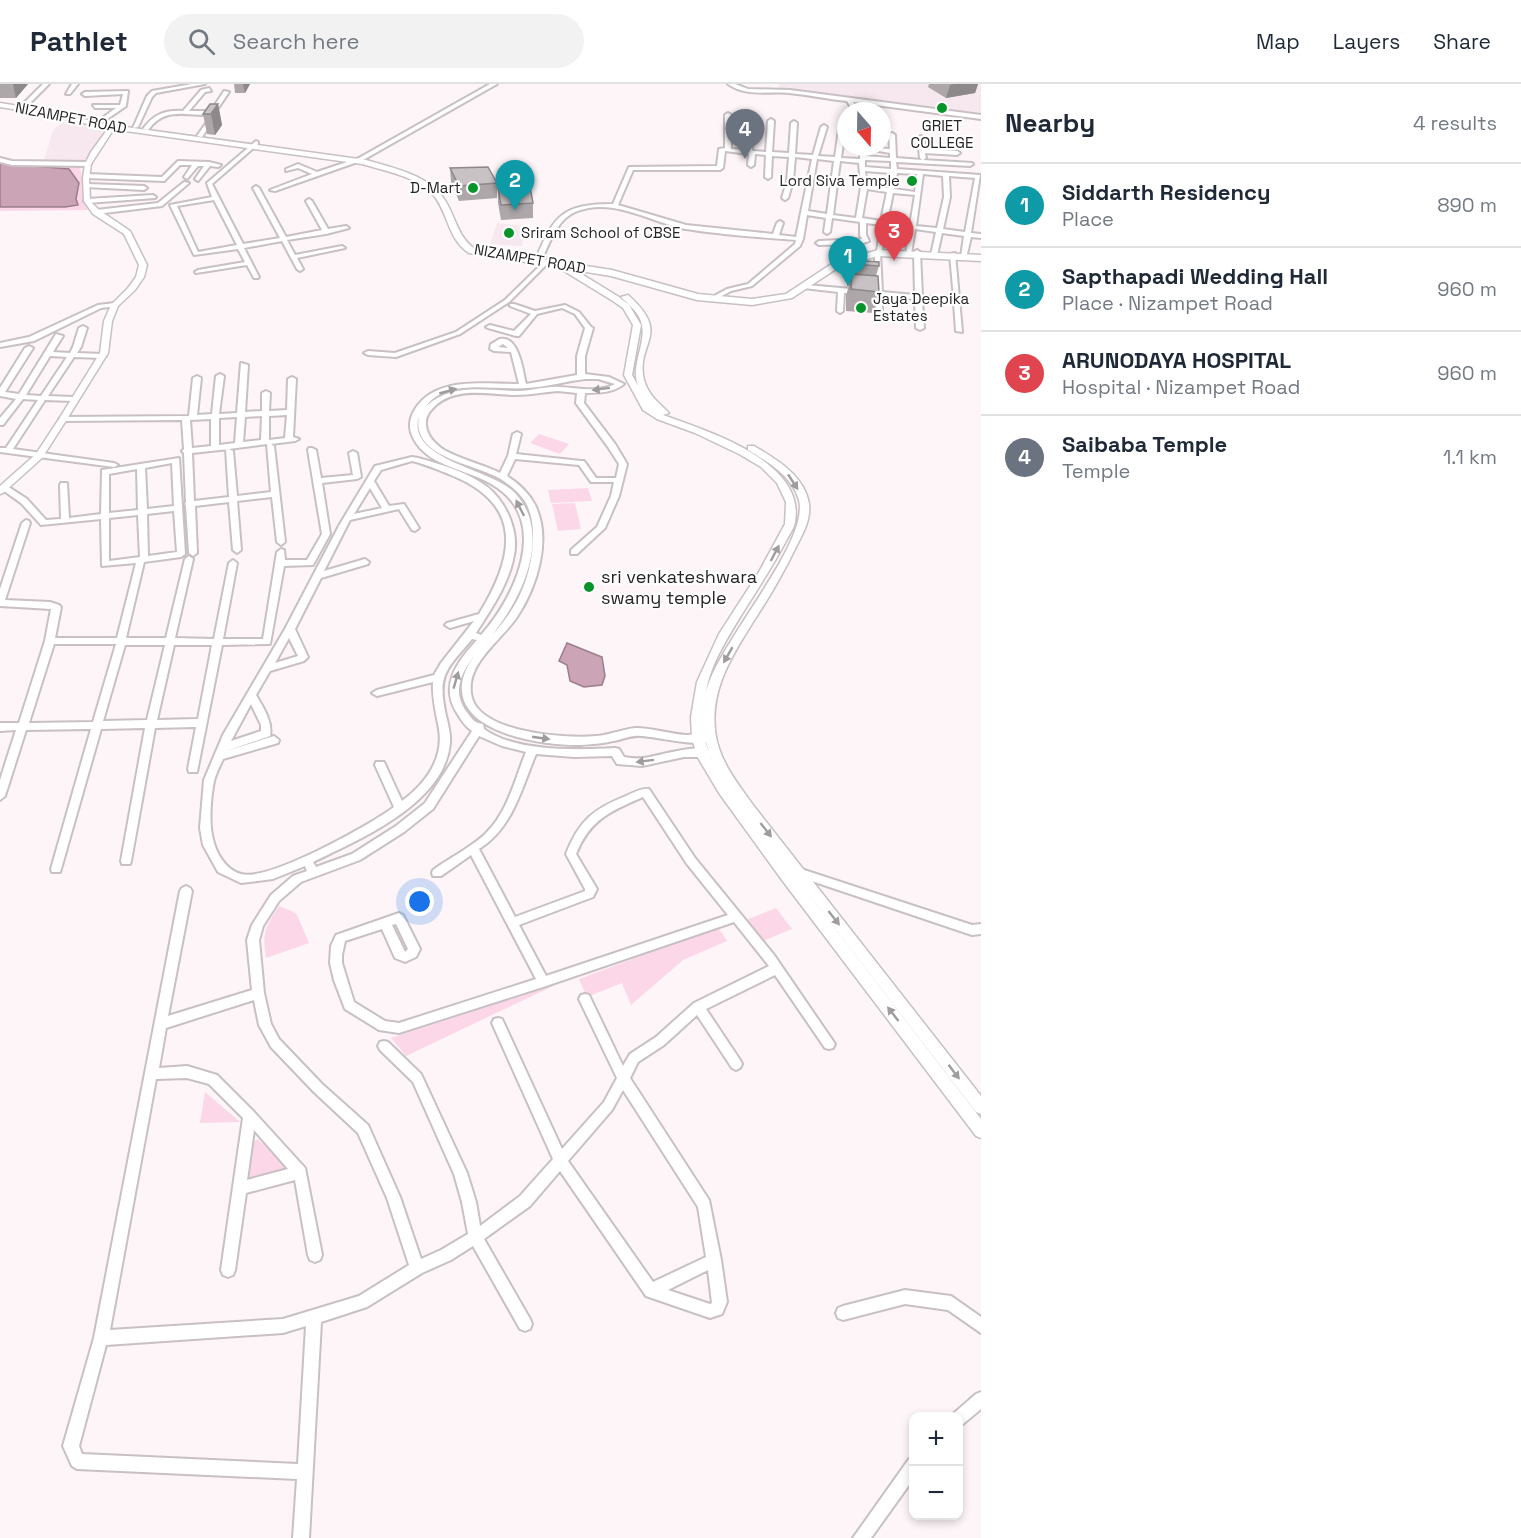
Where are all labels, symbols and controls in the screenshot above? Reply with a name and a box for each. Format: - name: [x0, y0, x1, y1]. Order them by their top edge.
- search box: [164, 14, 584, 68]
- text: Pathlet: [30, 23, 128, 59]
- icon: search: [185, 25, 218, 58]
- text: Search here: [233, 27, 360, 55]
- text: Map: [1256, 28, 1300, 55]
- text: Layers: [1333, 28, 1400, 55]
- text: Share: [1433, 28, 1491, 55]
- street label: NIZAMPET ROAD: [14, 97, 129, 138]
- marker: GRIET COLLEGE: [935, 101, 949, 115]
- north arrow: [837, 102, 891, 156]
- text: Nearby: [1005, 106, 1095, 140]
- pin: 4: [726, 110, 764, 159]
- text: 4 results: [1413, 110, 1497, 136]
- place label: GRIET COLLEGE: [911, 116, 973, 152]
- pin: 2: [496, 160, 534, 210]
- place label: Lord Siva Temple: [780, 171, 900, 190]
- marker: Lord Siva Temple: [905, 174, 919, 188]
- place label: D-Mart: [410, 178, 461, 197]
- text: Siddarth Residency: [1062, 178, 1271, 206]
- marker: D-Mart: [466, 181, 480, 195]
- text: 1: [1020, 192, 1029, 218]
- text: 890 m: [1437, 192, 1497, 218]
- text: Place: [1062, 206, 1114, 232]
- pin: 3: [874, 212, 914, 261]
- place label: Sriram School of CBSE: [521, 223, 680, 242]
- marker: Sriram School of CBSE: [502, 226, 516, 240]
- pin: 1: [828, 236, 868, 286]
- street label: NIZAMPET ROAD: [473, 239, 588, 278]
- text: Sapthapadi Wedding Hall: [1062, 262, 1328, 290]
- text: 2: [1019, 276, 1030, 302]
- text: 960 m: [1437, 276, 1497, 302]
- place label: Jaya Deepika Estates: [873, 289, 970, 325]
- text: Place · Nizampet Road: [1062, 290, 1273, 316]
- marker: Jaya Deepika Estates: [854, 301, 868, 315]
- text: ARUNODAYA HOSPITAL: [1062, 346, 1291, 374]
- text: 3: [1018, 360, 1031, 386]
- text: 960 m: [1437, 360, 1497, 386]
- text: Hospital · Nizampet Road: [1062, 374, 1300, 400]
- one-way arrow: [592, 384, 611, 394]
- one-way arrow: [439, 385, 457, 395]
- text: Saibaba Temple: [1062, 430, 1227, 458]
- text: 4: [1018, 444, 1031, 470]
- text: 1.1 km: [1443, 444, 1497, 470]
- text: Temple: [1062, 458, 1130, 484]
- one-way arrow: [788, 474, 799, 491]
- one-way arrow: [515, 499, 525, 516]
- one-way arrow: [770, 544, 780, 561]
- place label: sri venkateshwara swamy temple: [601, 565, 757, 609]
- marker: sri venkateshwara swamy temple: [582, 580, 596, 594]
- one-way arrow: [723, 647, 733, 664]
- one-way arrow: [452, 671, 461, 689]
- one-way arrow: [532, 734, 551, 743]
- one-way arrow: [635, 757, 654, 766]
- one-way arrow: [759, 822, 771, 837]
- your location: [405, 887, 434, 916]
- one-way arrow: [828, 910, 840, 925]
- one-way arrow: [887, 1007, 899, 1022]
- one-way arrow: [948, 1063, 960, 1079]
- map controls: [909, 1412, 963, 1520]
- button: +: [909, 1412, 963, 1466]
- button: −: [909, 1466, 963, 1520]

